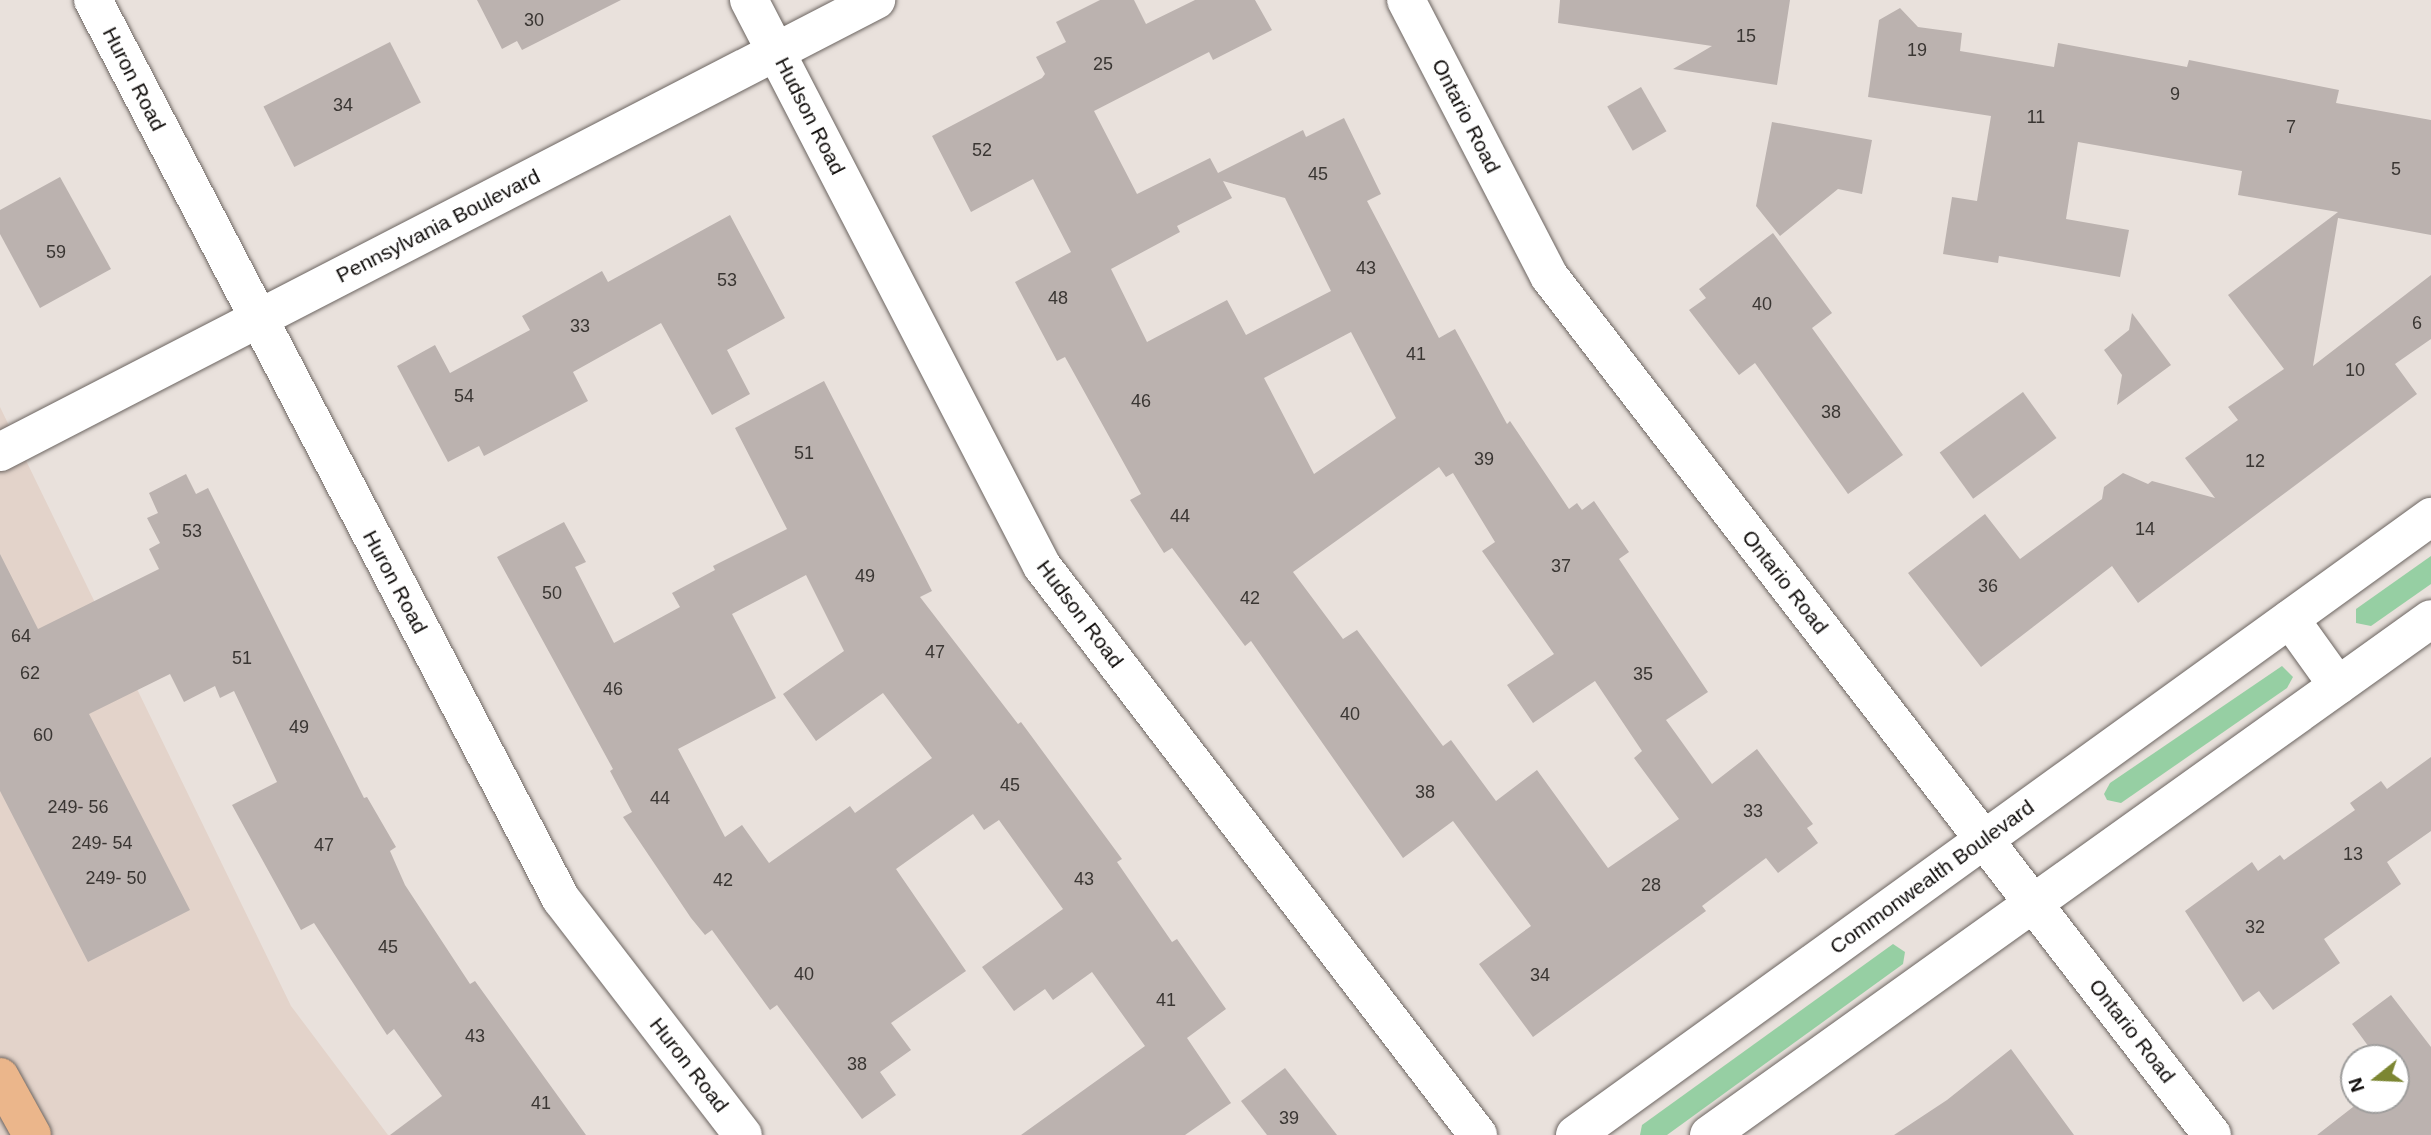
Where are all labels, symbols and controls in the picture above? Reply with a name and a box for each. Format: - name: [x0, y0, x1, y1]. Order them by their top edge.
- house number: 30: [524, 9, 544, 31]
- street label: Huron Road: [97, 23, 171, 135]
- house number: 15: [1736, 25, 1756, 47]
- house number: 19: [1907, 39, 1927, 61]
- street label: Hudson Road: [770, 53, 850, 179]
- house number: 25: [1093, 53, 1113, 75]
- street label: Ontario Road: [1426, 55, 1506, 177]
- house number: 9: [2170, 83, 2180, 105]
- house number: 34: [333, 94, 353, 116]
- house number: 11: [2027, 106, 2045, 128]
- house number: 7: [2286, 116, 2296, 138]
- house number: 52: [972, 139, 992, 161]
- house number: 5: [2391, 158, 2401, 180]
- house number: 45: [1308, 163, 1328, 185]
- street label: Pennsylvania Boulevard: [332, 164, 544, 288]
- house number: 59: [46, 241, 66, 263]
- house number: 43: [1356, 257, 1376, 279]
- house number: 53: [717, 269, 737, 291]
- house number: 48: [1048, 287, 1068, 309]
- house number: 40: [1752, 293, 1772, 315]
- house number: 6: [2412, 312, 2422, 334]
- house number: 33: [570, 315, 590, 337]
- house number: 41: [1406, 343, 1426, 365]
- house number: 10: [2345, 359, 2365, 381]
- house number: 54: [454, 385, 474, 407]
- house number: 46: [1131, 390, 1151, 412]
- house number: 38: [1821, 401, 1841, 423]
- house number: 51: [794, 442, 814, 464]
- house number: 39: [1474, 448, 1494, 470]
- house number: 12: [2245, 450, 2265, 472]
- house number: 44: [1170, 505, 1190, 527]
- house number: 14: [2135, 518, 2155, 540]
- house number: 53: [182, 520, 202, 542]
- street label: Ontario Road: [1737, 525, 1833, 639]
- street label: Huron Road: [357, 526, 433, 638]
- street label: Hudson Road: [1031, 555, 1129, 673]
- house number: 37: [1551, 555, 1571, 577]
- house number: 49: [855, 565, 875, 587]
- house number: 36: [1978, 575, 1998, 597]
- house number: 50: [542, 582, 562, 604]
- house number: 42: [1240, 587, 1260, 609]
- house number: 64: [11, 625, 31, 647]
- house number: 47: [925, 641, 945, 663]
- house number: 51: [232, 647, 252, 669]
- house number: 62: [20, 662, 40, 684]
- house number: 35: [1633, 663, 1653, 685]
- house number: 46: [603, 678, 623, 700]
- house number: 40: [1340, 703, 1360, 725]
- house number: 49: [289, 716, 309, 738]
- house number: 60: [33, 724, 53, 746]
- house number: 45: [1000, 774, 1020, 796]
- house number: 38: [1415, 781, 1435, 803]
- house number: 44: [650, 787, 670, 809]
- street label: Commonwealth Boulevard: [1825, 794, 2039, 960]
- house number: 249- 56: [47, 796, 109, 818]
- house number: 33: [1743, 800, 1763, 822]
- house number: 249- 54: [71, 832, 133, 854]
- house number: 47: [314, 834, 334, 856]
- house number: 13: [2343, 843, 2363, 865]
- house number: 249- 50: [85, 867, 147, 889]
- house number: 43: [1074, 868, 1094, 890]
- house number: 42: [713, 869, 733, 891]
- house number: 28: [1641, 874, 1661, 896]
- house number: 32: [2245, 916, 2265, 938]
- house number: 45: [378, 936, 398, 958]
- house number: 40: [794, 963, 814, 985]
- house number: 34: [1530, 964, 1550, 986]
- street label: Ontario Road: [2084, 974, 2180, 1088]
- house number: 41: [1156, 989, 1176, 1011]
- street label: Huron Road: [644, 1013, 734, 1117]
- house number: 43: [465, 1025, 485, 1047]
- north arrow: [2340, 1044, 2410, 1114]
- house number: 38: [847, 1053, 867, 1075]
- text: N: [2344, 1075, 2369, 1095]
- house number: 41: [531, 1092, 551, 1114]
- house number: 39: [1279, 1107, 1299, 1129]

